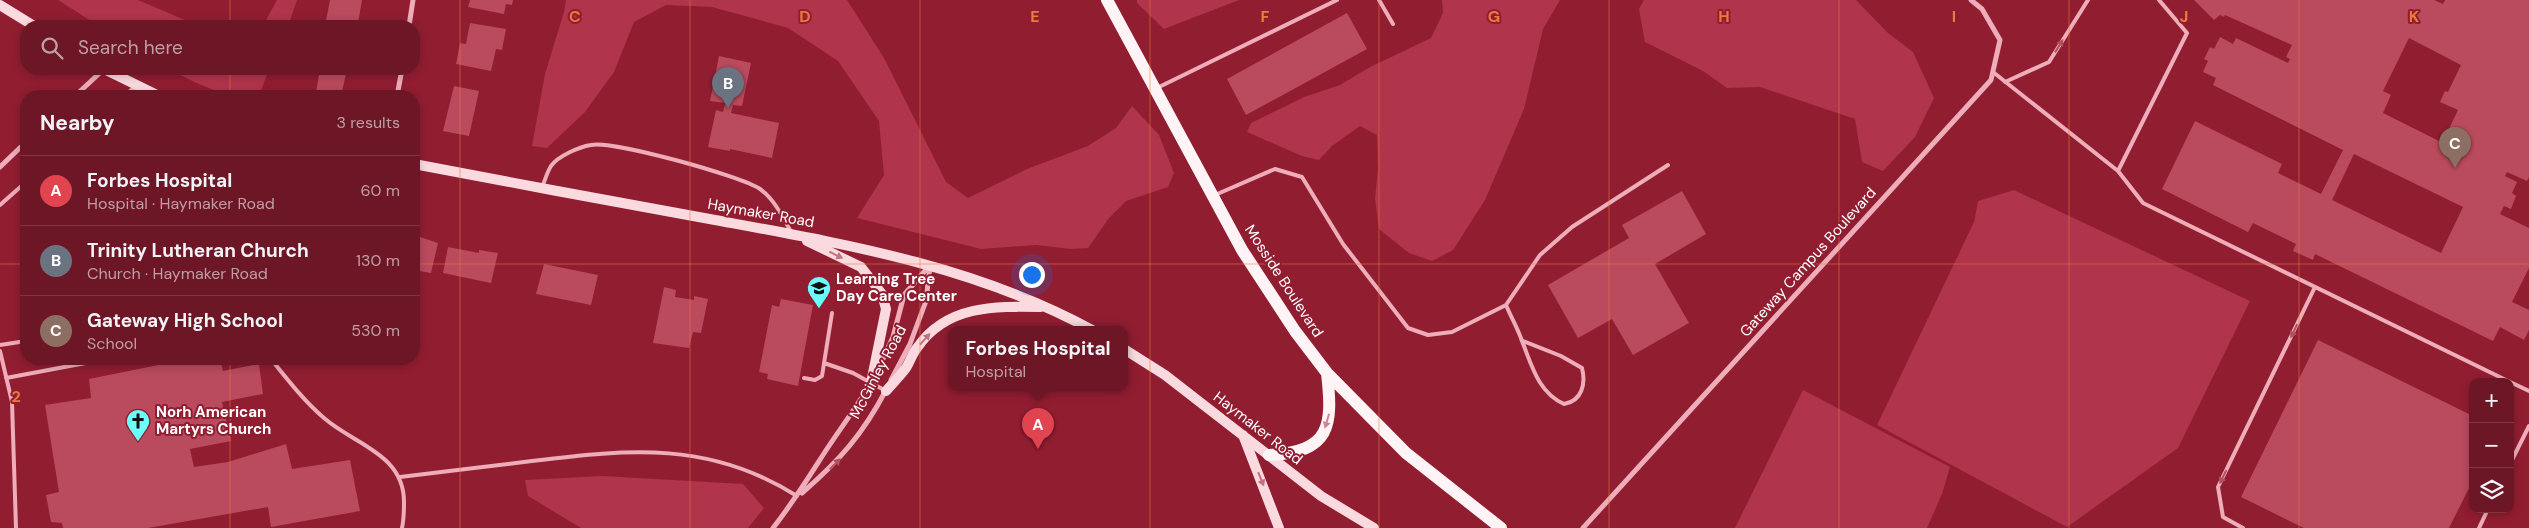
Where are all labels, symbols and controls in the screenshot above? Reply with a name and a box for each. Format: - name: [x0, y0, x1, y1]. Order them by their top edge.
- text: C: [569, 6, 581, 27]
- text: D: [799, 6, 811, 27]
- text: E: [1030, 6, 1040, 27]
- text: F: [1261, 6, 1270, 27]
- text: G: [1488, 6, 1500, 27]
- text: H: [1718, 6, 1730, 27]
- text: I: [1952, 6, 1956, 27]
- text: J: [2180, 6, 2188, 27]
- text: K: [2409, 6, 2420, 27]
- search box: [20, 20, 420, 75]
- icon: search: [38, 34, 66, 62]
- text: Search here: [78, 35, 183, 60]
- one-way arrow: [2054, 40, 2063, 53]
- pin: B: [712, 67, 744, 108]
- text: Nearby: [40, 109, 114, 137]
- text: 3 results: [337, 112, 400, 133]
- pin: C: [2439, 127, 2471, 168]
- text: Forbes Hospital: [87, 168, 232, 193]
- text: A: [50, 180, 62, 201]
- text: 60 m: [360, 180, 400, 201]
- street label: Gateway Campus Boulevard: [1735, 183, 1881, 341]
- text: Hospital · Haymaker Road: [87, 193, 275, 214]
- street label: Haymaker Road: [706, 194, 816, 232]
- street label: Mosside Boulevard: [1240, 221, 1328, 341]
- text: Trinity Lutheran Church: [87, 238, 309, 263]
- text: B: [51, 250, 61, 271]
- text: 130 m: [356, 250, 400, 271]
- one-way arrow: [829, 251, 843, 259]
- your location: [1019, 262, 1045, 288]
- text: Church · Haymaker Road: [87, 263, 268, 284]
- place label: Learning Tree Day Care Center: [836, 269, 957, 306]
- school or university icon: Learning Tree Day Care Center: [806, 275, 832, 309]
- text: Gateway High School: [87, 308, 283, 333]
- text: C: [50, 320, 62, 341]
- text: 530 m: [351, 320, 400, 341]
- street label: McGinley Road: [845, 322, 911, 422]
- one-way arrow: [2290, 324, 2298, 338]
- popup: [948, 326, 1128, 391]
- text: School: [87, 333, 137, 354]
- one-way arrow: [919, 333, 931, 345]
- text: Forbes Hospital: [965, 336, 1111, 361]
- text: Hospital: [965, 361, 1026, 382]
- map controls: [2469, 378, 2514, 513]
- button: +: [2469, 378, 2514, 423]
- text: 2: [11, 386, 21, 407]
- street label: Haymaker Road: [1209, 387, 1307, 469]
- place label: Norh American Martyrs Church: [156, 402, 271, 439]
- church icon: Norh American Martyrs Church: [125, 408, 151, 442]
- pin: A: [1022, 408, 1054, 449]
- one-way arrow: [1323, 414, 1331, 429]
- button: −: [2469, 423, 2514, 468]
- one-way arrow: [828, 458, 840, 470]
- button: layers: [2469, 468, 2514, 513]
- one-way arrow: [2218, 470, 2226, 484]
- one-way arrow: [1257, 472, 1265, 486]

